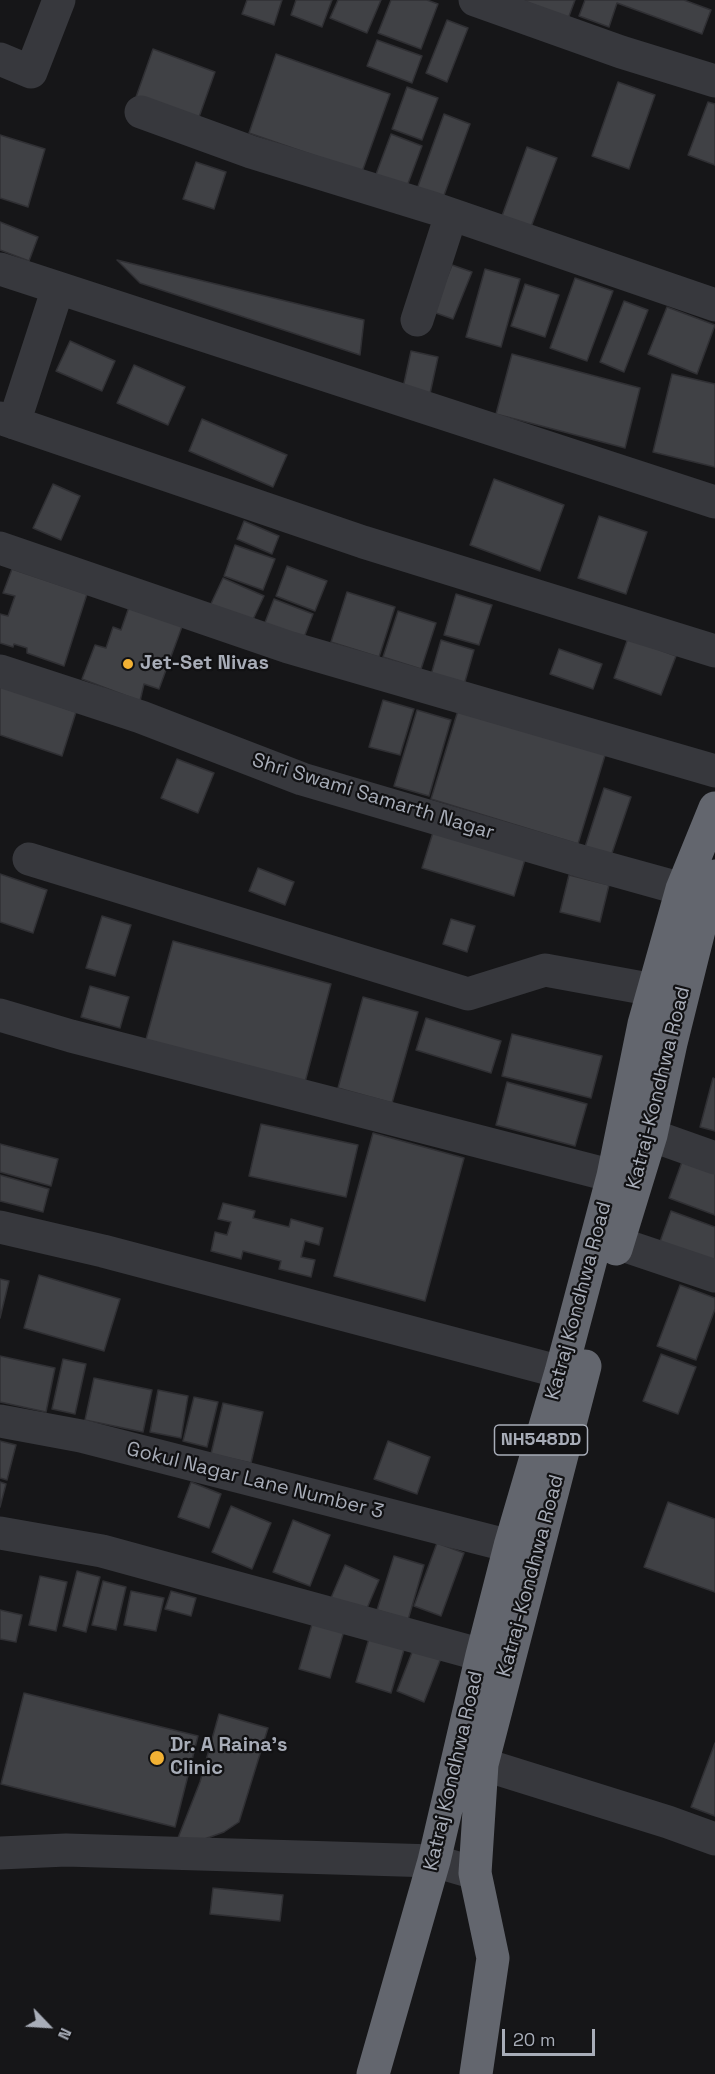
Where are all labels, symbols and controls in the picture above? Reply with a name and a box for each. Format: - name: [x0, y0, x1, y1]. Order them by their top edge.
- place label: Jet-Set Nivas: [140, 652, 269, 676]
- marker: Jet-Set Nivas: [121, 657, 135, 671]
- street label: Shri Swami Samarth Nagar: [249, 749, 497, 845]
- street label: Katraj-Kondhwa Road: [622, 984, 696, 1192]
- street label: Katraj Kondhwa Road: [541, 1199, 617, 1403]
- road number: NH548DD: [494, 1425, 588, 1455]
- street label: Gokul Nagar Lane Number 3: [124, 1437, 386, 1525]
- street label: Katraj-Kondhwa Road: [492, 1472, 570, 1680]
- street label: Katraj Kondhwa Road: [419, 1669, 489, 1873]
- place label: Dr. A Raina's Clinic: [170, 1734, 288, 1781]
- marker: Dr. A Raina's Clinic: [148, 1749, 166, 1767]
- north arrow: [18, 1996, 78, 2056]
- scale bar: [505, 2017, 598, 2055]
- text: N: [53, 2025, 77, 2043]
- text: 20 m: [513, 2028, 556, 2051]

